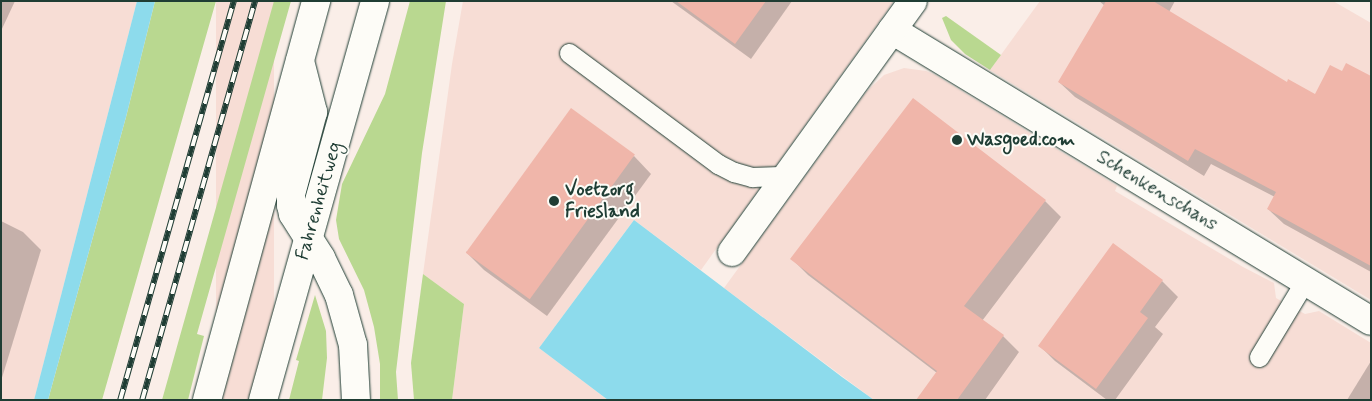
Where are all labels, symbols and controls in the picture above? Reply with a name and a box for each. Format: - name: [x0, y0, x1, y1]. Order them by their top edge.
- place label: Wasgoed.com: [967, 129, 1075, 151]
- marker: Wasgoed.com: [951, 134, 963, 146]
- street label: Fahrenheitweg: [291, 139, 347, 263]
- street label: Schenkenschans: [1092, 146, 1222, 236]
- place label: Voetzorg Friesland: [565, 179, 640, 223]
- marker: Voetzorg Friesland: [547, 194, 561, 208]

